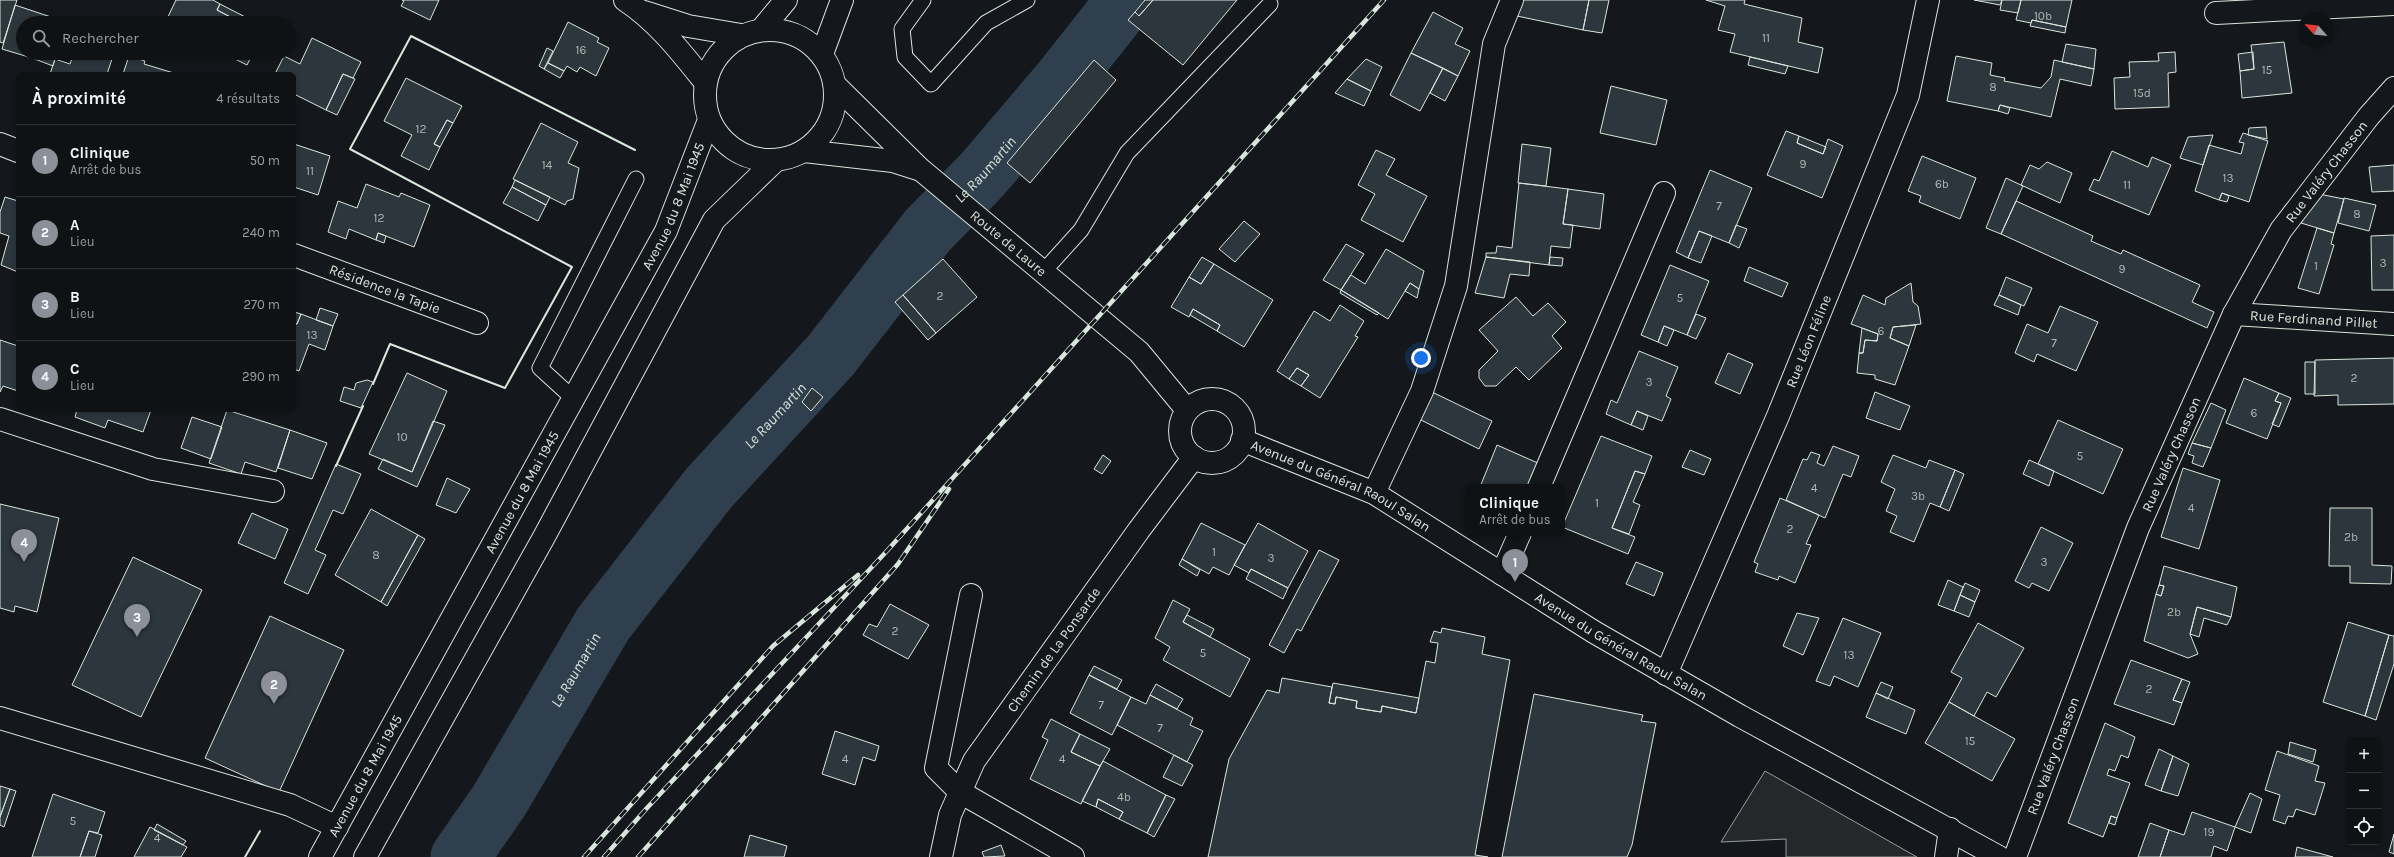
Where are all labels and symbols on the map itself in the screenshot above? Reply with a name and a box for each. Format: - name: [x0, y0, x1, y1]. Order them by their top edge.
- house number: 10b: [2034, 9, 2052, 23]
- north arrow: [2298, 12, 2334, 48]
- house number: 11: [1762, 31, 1770, 45]
- house number: 16: [576, 43, 587, 57]
- house number: 15: [2262, 63, 2273, 77]
- house number: 8: [1989, 80, 1997, 94]
- house number: 15d: [2133, 86, 2151, 100]
- street label: Rue Valéry Chasson: [2281, 117, 2371, 226]
- house number: 12: [416, 122, 427, 136]
- water label: Le Raumartin: [951, 133, 1020, 207]
- street label: Avenue du 8 Mai 1945: [638, 140, 708, 273]
- house number: 9: [1800, 157, 1807, 171]
- house number: 14: [542, 158, 553, 172]
- house number: 11: [306, 164, 314, 178]
- house number: 13: [2222, 171, 2234, 185]
- house number: 6b: [1935, 177, 1949, 191]
- house number: 11: [2123, 178, 2131, 192]
- house number: 7: [1716, 199, 1722, 213]
- street label: Route de Laure: [967, 206, 1050, 280]
- house number: 8: [2353, 207, 2361, 221]
- house number: 12: [374, 211, 385, 225]
- house number: 3: [2379, 256, 2387, 270]
- house number: 1: [2314, 259, 2318, 273]
- street label: Résidence la Tapie: [327, 260, 443, 317]
- house number: 9: [2119, 262, 2126, 276]
- house number: 2: [937, 289, 944, 303]
- house number: 5: [1677, 291, 1684, 305]
- street label: Rue Léon Féline: [1782, 292, 1835, 390]
- street label: Rue Ferdinand Pillet: [2250, 307, 2378, 331]
- house number: 6: [1878, 324, 1885, 338]
- house number: 13: [306, 328, 318, 342]
- house number: 7: [2051, 336, 2057, 350]
- your location: [1411, 348, 1431, 368]
- house number: 2: [2351, 371, 2358, 385]
- house number: 3: [1645, 375, 1653, 389]
- water label: Le Raumartin: [740, 379, 810, 452]
- street label: Rue Valéry Chasson: [2138, 394, 2204, 515]
- house number: 6: [2251, 406, 2258, 420]
- street label: Avenue du 8 Mai 1945: [481, 428, 562, 556]
- house number: 10: [396, 430, 408, 444]
- street label: Avenue du Général Raoul Salan: [1248, 436, 1434, 535]
- house number: 5: [2077, 449, 2084, 463]
- house number: 4: [1811, 481, 1818, 495]
- house number: 3b: [1911, 489, 1925, 503]
- house number: 1: [1595, 496, 1599, 510]
- house number: 4: [2188, 501, 2195, 515]
- house number: 2: [1787, 522, 1794, 536]
- pin: 4: [11, 529, 37, 562]
- house number: 2b: [2344, 530, 2358, 544]
- house number: 1: [1212, 545, 1216, 559]
- house number: 8: [372, 548, 380, 562]
- pin: 1: [1502, 549, 1528, 582]
- house number: 3: [1267, 551, 1275, 565]
- house number: 3: [2040, 555, 2048, 569]
- street label: Chemin de La Ponsarde: [1003, 584, 1104, 715]
- street label: Avenue du Général Raoul Salan: [1532, 588, 1710, 704]
- pin: 3: [124, 604, 150, 637]
- house number: 2b: [2167, 605, 2181, 619]
- house number: 2: [892, 624, 899, 638]
- water label: Le Raumartin: [547, 630, 605, 711]
- house number: 5: [1200, 646, 1207, 660]
- house number: 13: [1843, 648, 1855, 662]
- pin: 2: [261, 671, 287, 704]
- house number: 2: [2146, 682, 2153, 696]
- street label: Rue Valéry Chasson: [2023, 695, 2083, 817]
- house number: 7: [1098, 698, 1104, 712]
- street label: Avenue du 8 Mai 1945: [324, 711, 406, 840]
- house number: 7: [1157, 721, 1163, 735]
- house number: 15: [1965, 734, 1976, 748]
- house number: 4: [842, 752, 849, 766]
- house number: 4: [1059, 752, 1066, 766]
- house number: 4b: [1117, 790, 1131, 804]
- house number: 5: [70, 814, 77, 828]
- house number: 19: [2204, 825, 2214, 839]
- house number: 4: [154, 831, 161, 845]

